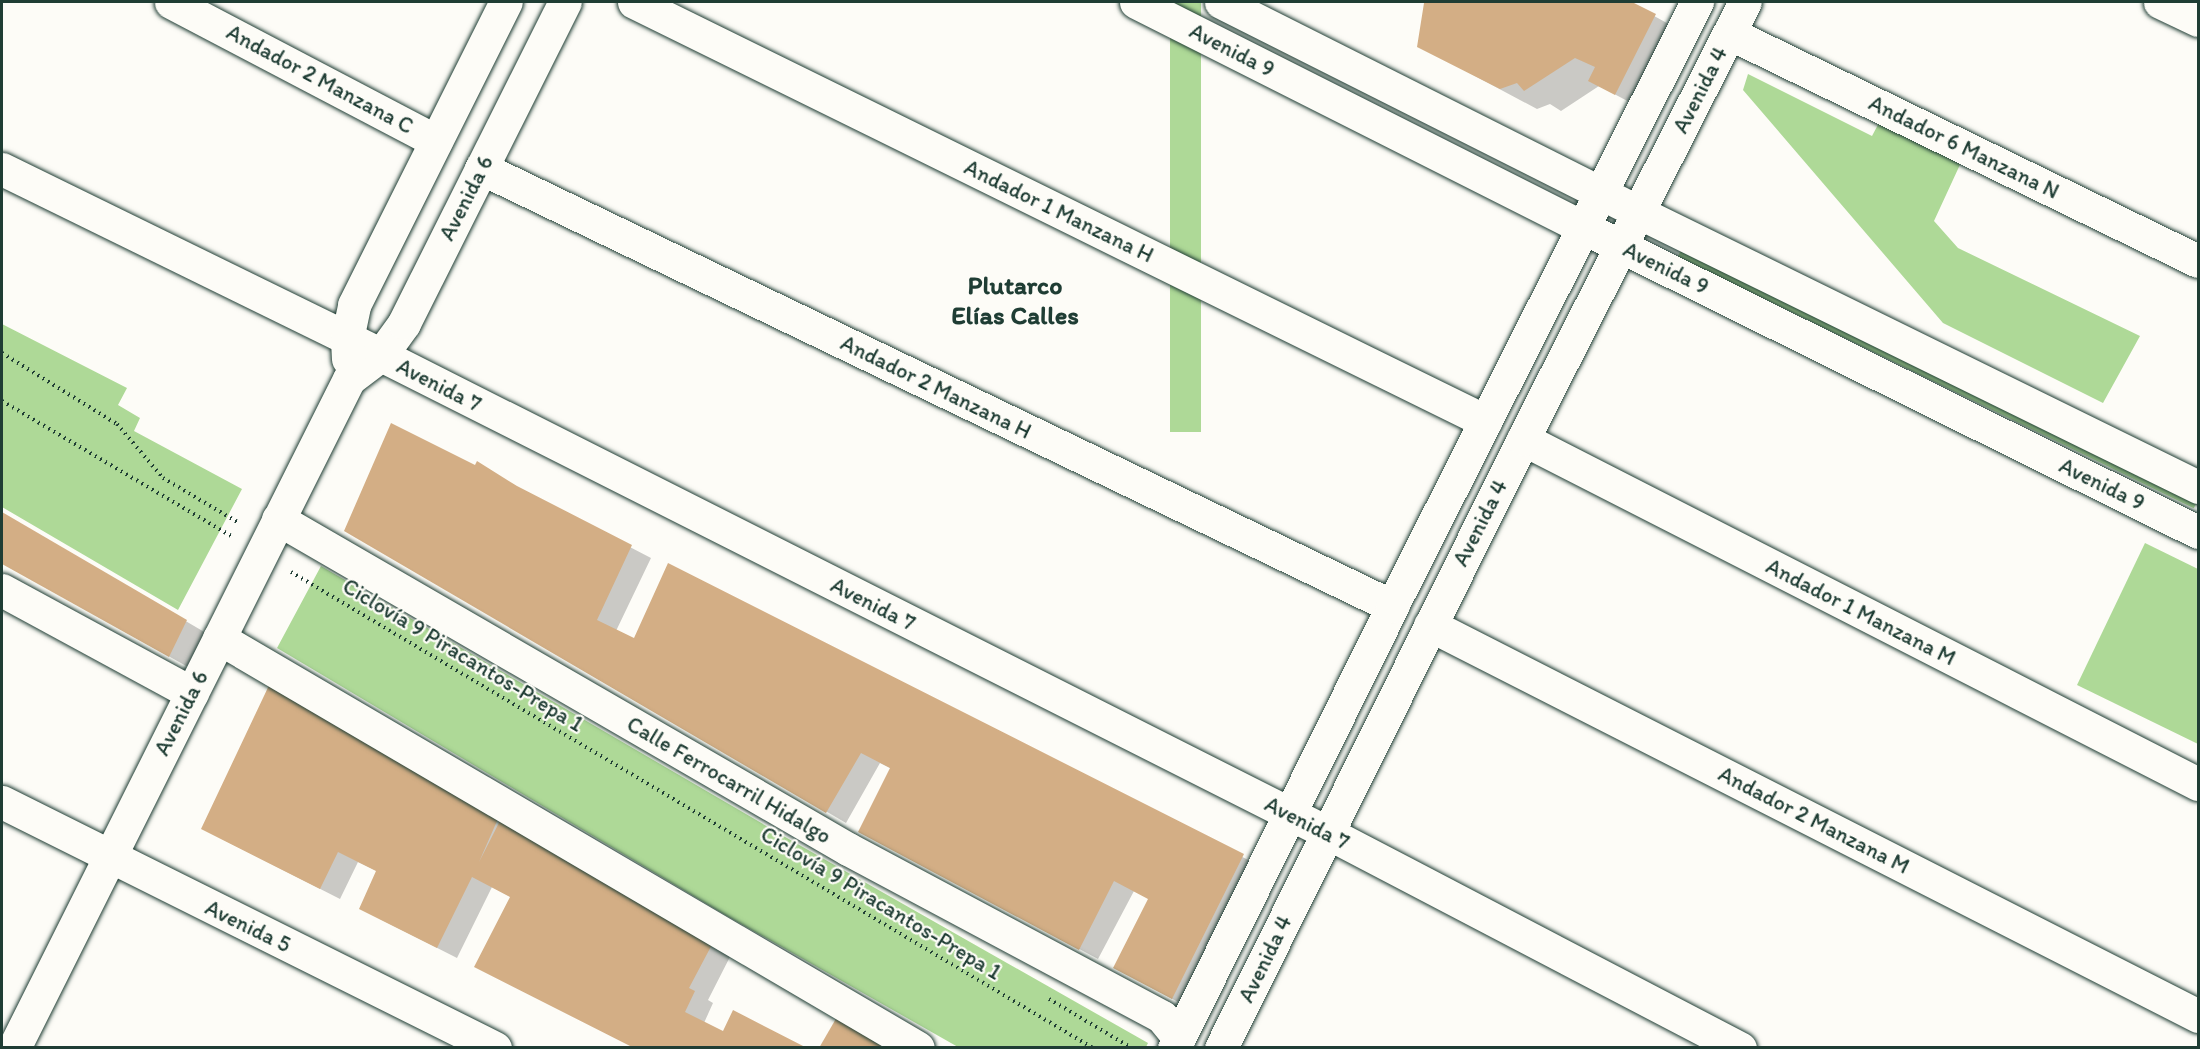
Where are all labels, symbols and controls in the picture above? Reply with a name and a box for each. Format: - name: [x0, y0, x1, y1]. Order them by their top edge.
- street label: Avenida 9: [1185, 17, 1279, 83]
- street label: Andador 2 Manzana C: [222, 18, 418, 140]
- street label: Avenida 4: [1667, 42, 1733, 138]
- street label: Andador 6 Manzana N: [1864, 89, 2064, 205]
- street label: Avenida 6: [433, 151, 499, 245]
- street label: Andador 1 Manzana H: [960, 154, 1158, 268]
- street label: Avenida 9: [1619, 236, 1713, 300]
- district label: Plutarco Elías Calles: [951, 270, 1079, 332]
- street label: Andador 2 Manzana H: [836, 329, 1036, 445]
- street label: Avenida 7: [392, 353, 486, 417]
- street label: Avenida 9: [2055, 452, 2149, 516]
- street label: Avenida 4: [1447, 475, 1513, 571]
- street label: Andador 1 Manzana M: [1762, 553, 1960, 671]
- street label: Avenida 7: [826, 572, 920, 636]
- street label: Ciclovía 9 Piracantos-Prepa 1: [338, 573, 588, 737]
- street label: Avenida 6: [148, 666, 214, 760]
- street label: Calle Ferrocarril Hidalgo: [622, 711, 836, 849]
- street label: Andador 2 Manzana M: [1714, 760, 1914, 880]
- street label: Avenida 7: [1260, 791, 1354, 855]
- street label: Ciclovía 9 Piracantos-Prepa 1: [756, 821, 1006, 985]
- street label: Avenida 5: [201, 894, 295, 958]
- street label: Avenida 4: [1233, 911, 1297, 1007]

